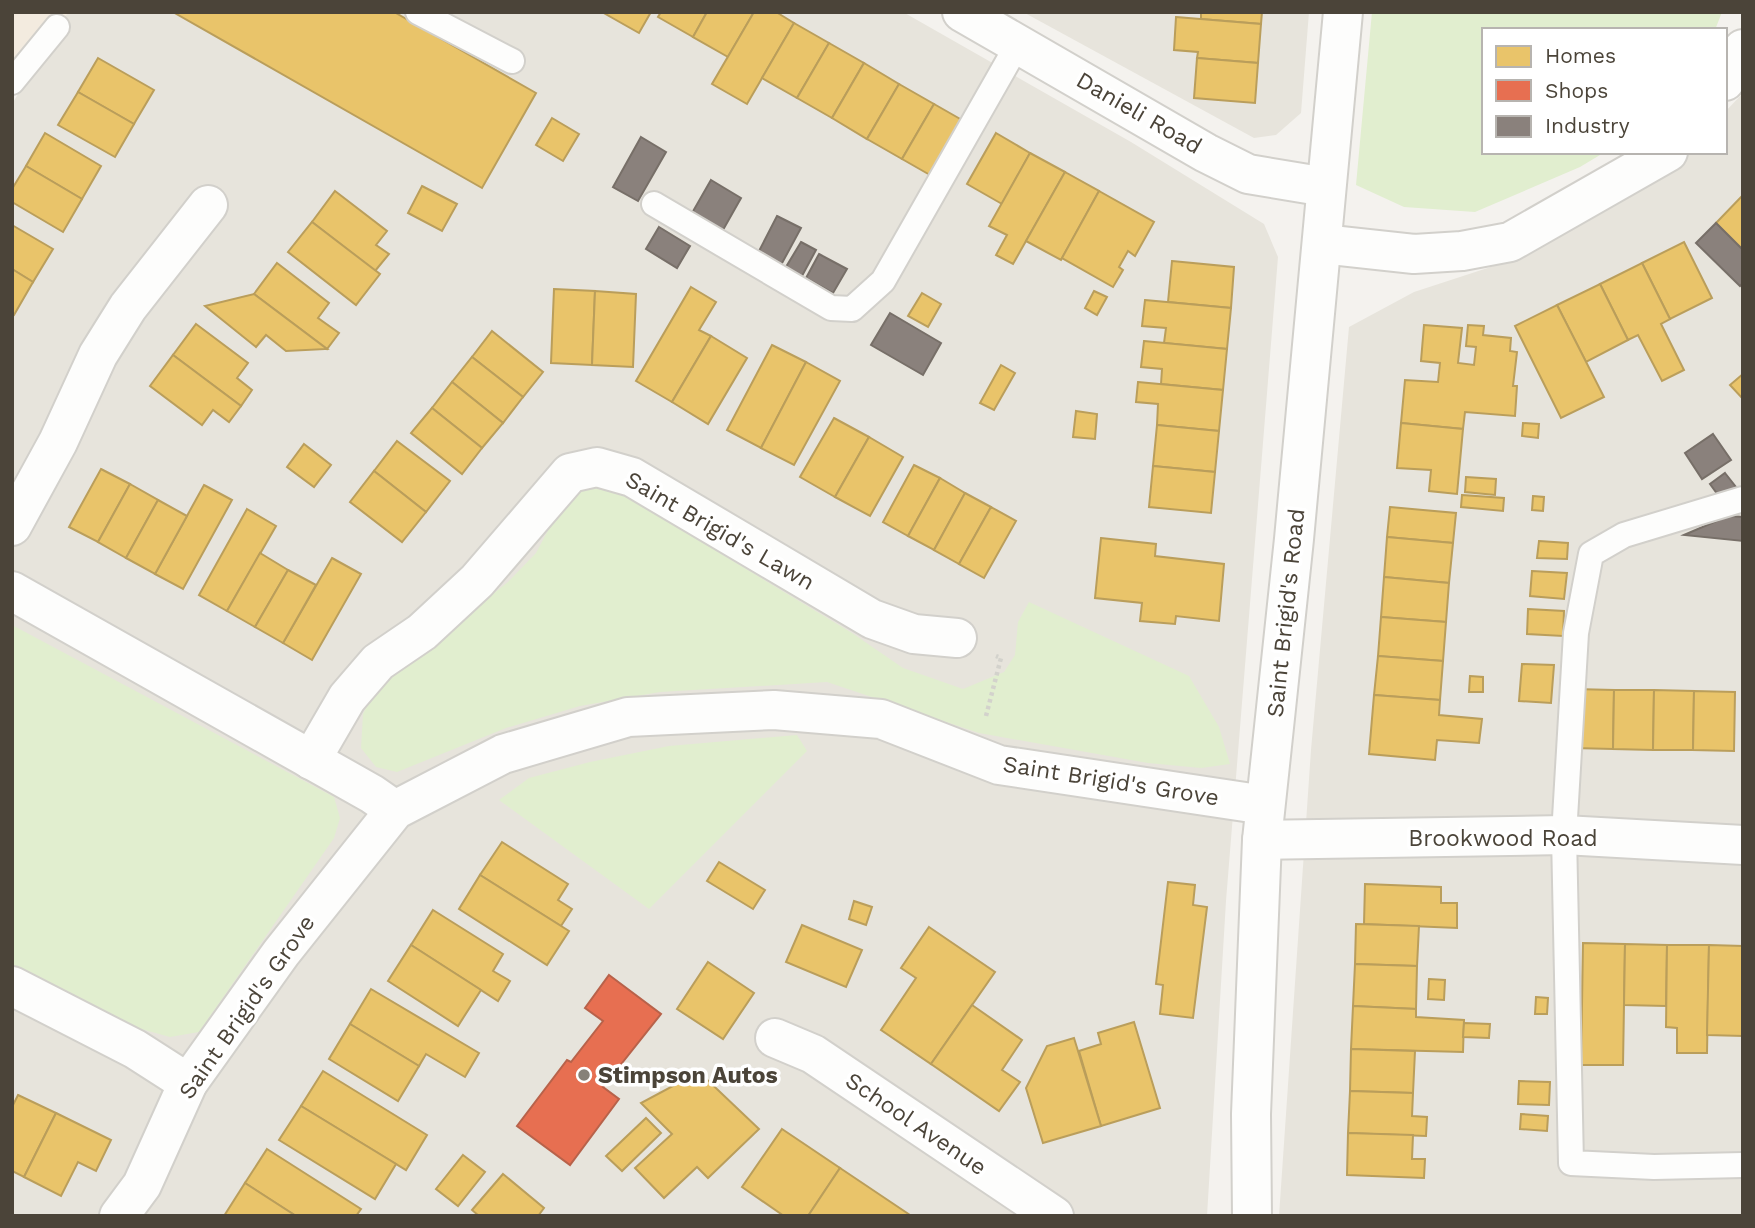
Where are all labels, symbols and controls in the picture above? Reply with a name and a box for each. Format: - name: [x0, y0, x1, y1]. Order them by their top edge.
- legend: [1482, 28, 1727, 154]
- text: Homes: [1545, 43, 1616, 68]
- street label: Danieli Road: [1071, 66, 1207, 160]
- text: Shops: [1545, 78, 1608, 103]
- text: Industry: [1545, 113, 1630, 138]
- street label: Saint Brigid's Lawn: [621, 466, 819, 596]
- street label: Saint Brigid's Road: [1262, 507, 1310, 719]
- street label: Saint Brigid's Grove: [1001, 751, 1221, 811]
- street label: Brookwood Road: [1408, 825, 1598, 852]
- street label: Saint Brigid's Grove: [173, 910, 321, 1104]
- place label: Stimpson Autos: [598, 1062, 778, 1089]
- marker: Stimpson Autos: [576, 1067, 592, 1083]
- street label: School Avenue: [840, 1067, 992, 1181]

